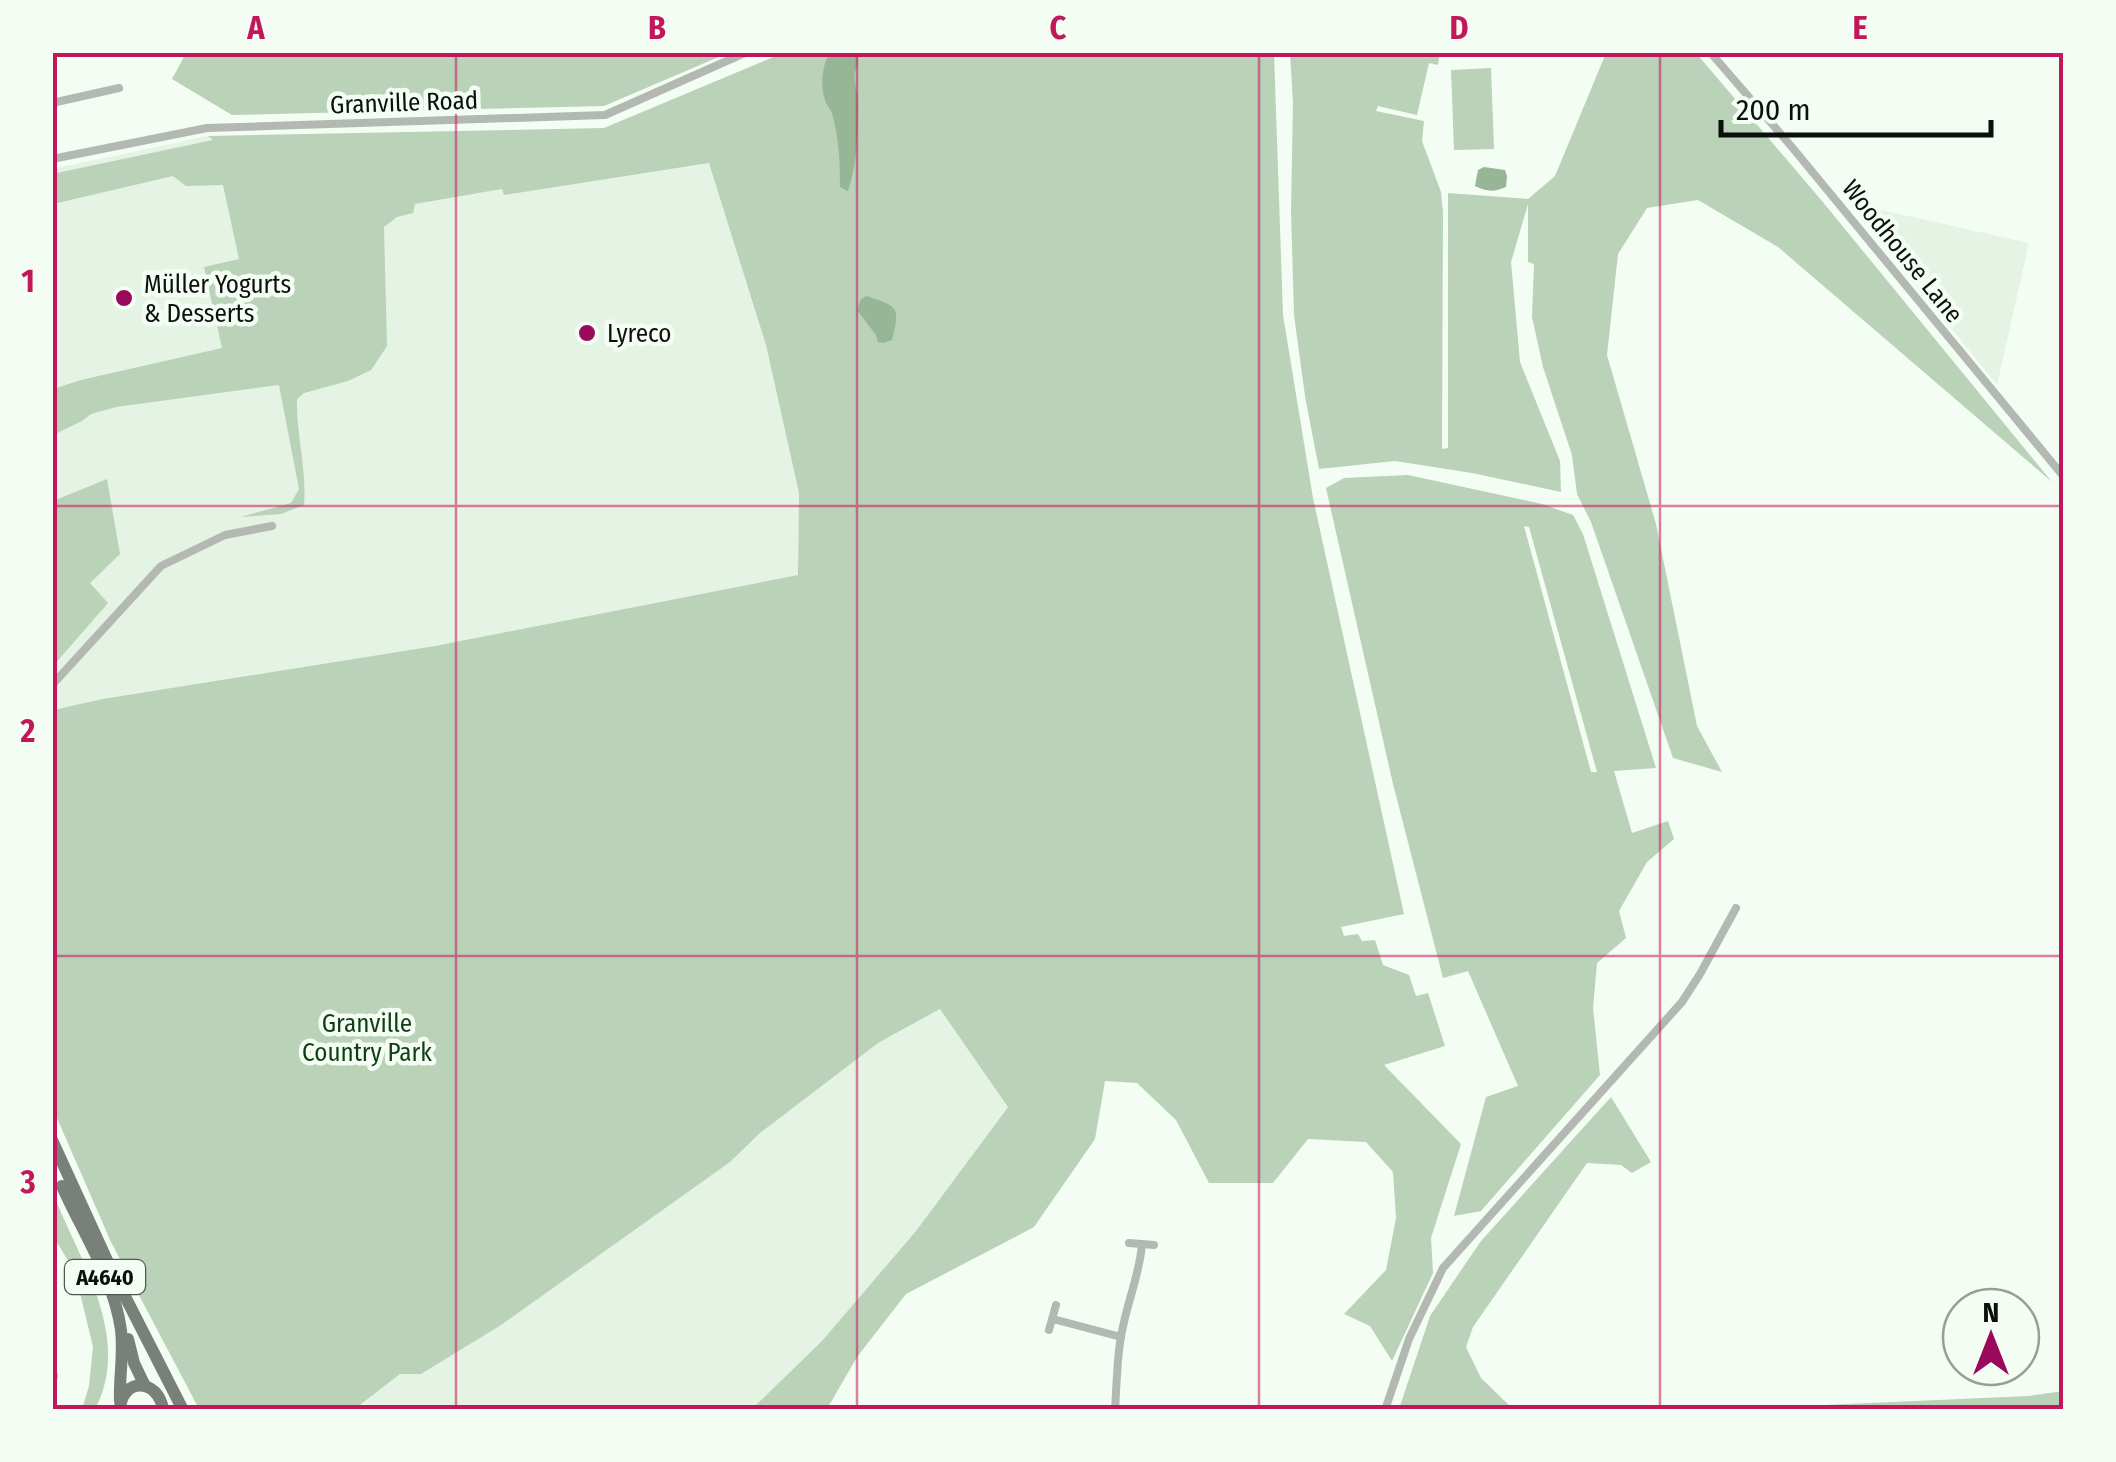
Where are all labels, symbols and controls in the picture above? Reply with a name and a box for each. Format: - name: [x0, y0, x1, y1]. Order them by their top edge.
- text: A: [246, 9, 265, 47]
- text: B: [648, 9, 666, 47]
- text: C: [1050, 9, 1067, 47]
- text: D: [1449, 9, 1469, 47]
- text: E: [1852, 9, 1868, 47]
- scale bar: [1721, 75, 1991, 137]
- street label: Granville Road: [330, 85, 479, 121]
- text: 200 m: [1736, 92, 1811, 128]
- street label: Woodhouse Lane: [1835, 174, 1969, 329]
- text: 1: [21, 262, 35, 300]
- place label: Müller Yogurts & Desserts: [144, 270, 291, 329]
- marker: Müller Yogurts & Desserts: [113, 287, 135, 309]
- place label: Lyreco: [607, 319, 671, 349]
- marker: Lyreco: [576, 322, 598, 344]
- text: 2: [20, 712, 36, 750]
- park label: Granville Country Park: [302, 1009, 432, 1068]
- text: 3: [19, 1163, 36, 1201]
- road number: A4640: [65, 1260, 145, 1294]
- north arrow: [1941, 1287, 2041, 1387]
- text: N: [1983, 1296, 1999, 1329]

